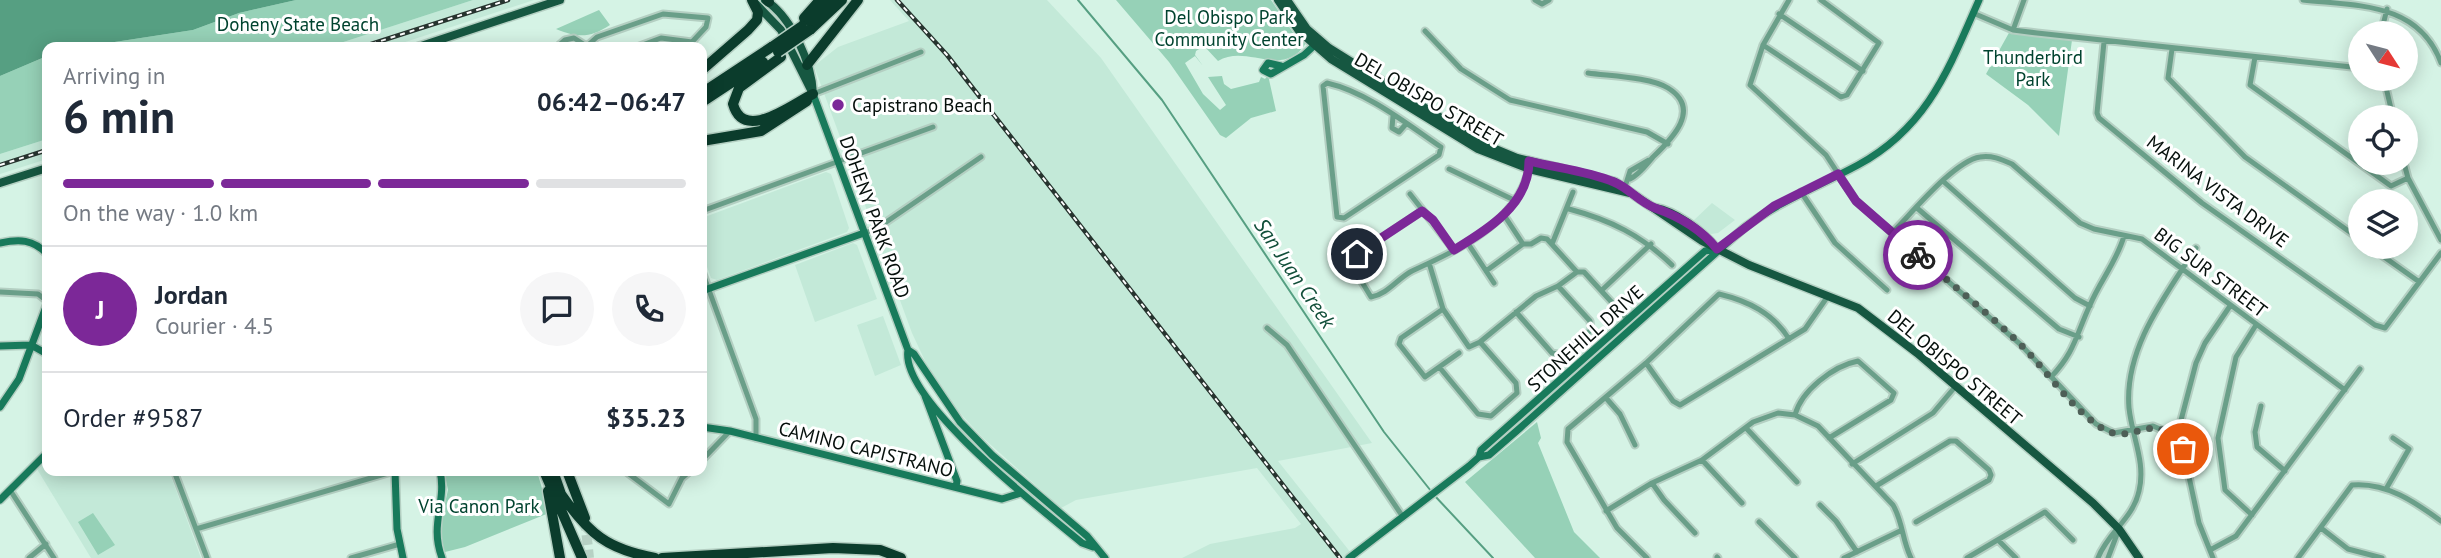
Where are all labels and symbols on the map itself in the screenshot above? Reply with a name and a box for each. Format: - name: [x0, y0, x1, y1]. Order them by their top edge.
- park label: Del Obispo Park Community Center: [1154, 5, 1304, 51]
- park label: Doheny State Beach: [217, 12, 379, 36]
- north arrow: [2348, 21, 2418, 91]
- park label: Thunderbird Park: [1983, 45, 2083, 91]
- street label: DEL OBISPO STREET: [1350, 47, 1508, 152]
- place label: Capistrano Beach: [852, 93, 992, 117]
- marker: Capistrano Beach: [830, 97, 846, 113]
- street label: MARINA VISTA DRIVE: [2142, 130, 2294, 252]
- street label: DOHENY PARK ROAD: [835, 133, 915, 301]
- water label: San Juan Creek: [1248, 213, 1343, 335]
- courier: [1883, 220, 1953, 290]
- street label: BIG SUR STREET: [2150, 222, 2273, 322]
- pin: [1327, 224, 1387, 284]
- street label: STONEHILL DRIVE: [1522, 280, 1648, 396]
- street label: DEL OBISPO STREET: [1883, 304, 2027, 430]
- street label: CAMINO CAPISTRANO: [776, 416, 956, 482]
- pin: [2153, 419, 2213, 479]
- park label: Via Canon Park: [417, 494, 540, 518]

